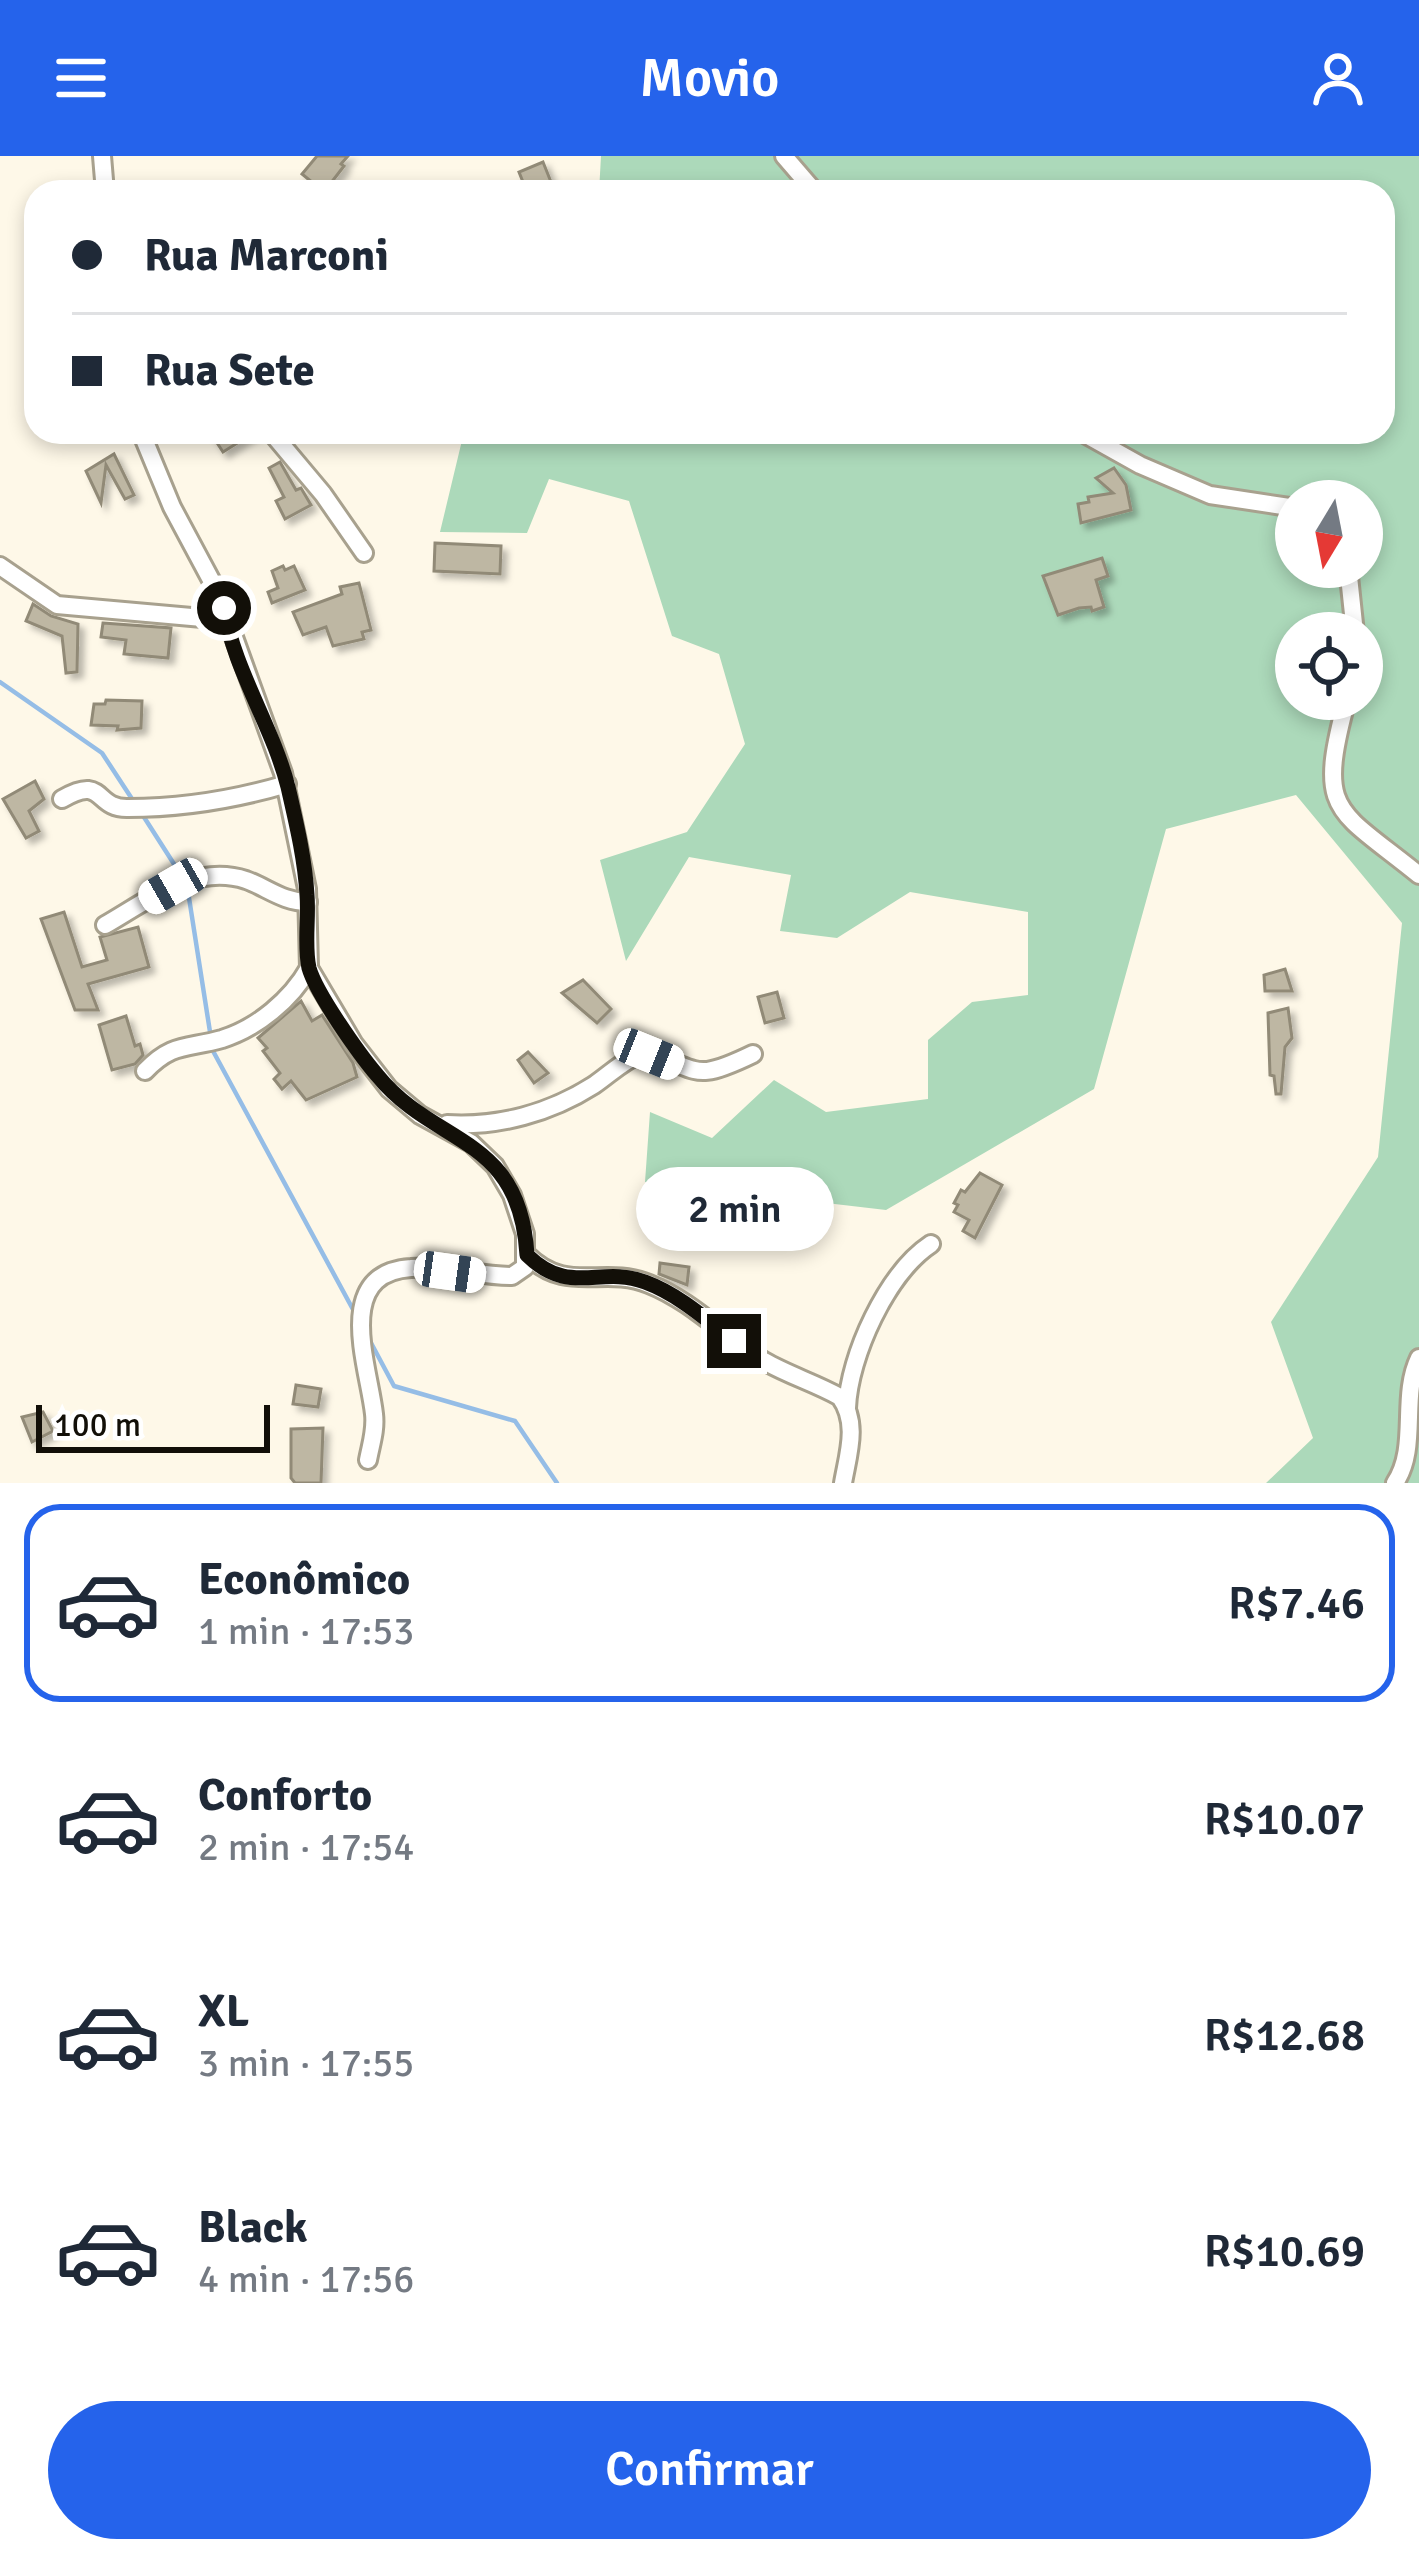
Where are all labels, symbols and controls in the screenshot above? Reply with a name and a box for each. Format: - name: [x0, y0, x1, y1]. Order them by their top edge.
- icon: menu: [48, 45, 114, 111]
- text: Movio: [640, 45, 779, 112]
- icon: person: [1305, 45, 1371, 111]
- text: Rua Marconi: [144, 228, 389, 283]
- text: Rua Sete: [144, 343, 315, 398]
- north arrow: [1275, 480, 1383, 588]
- map controls: [1275, 480, 1383, 720]
- route start: [197, 581, 251, 635]
- button: locate: [1275, 612, 1383, 720]
- car: [133, 852, 213, 920]
- car: [609, 1024, 689, 1084]
- callout: 2 min: [635, 1167, 833, 1251]
- text: 2 min: [688, 1185, 782, 1233]
- car: [412, 1249, 488, 1295]
- route end: [707, 1314, 761, 1368]
- scale bar: [36, 1399, 270, 1452]
- text: 100 m: [54, 1405, 141, 1446]
- icon: car: [54, 1549, 162, 1657]
- text: Econômico: [198, 1552, 410, 1607]
- text: R$7.46: [1228, 1576, 1365, 1631]
- text: 1 min · 17:53: [198, 1607, 414, 1655]
- icon: car: [54, 1765, 162, 1873]
- text: Conforto: [198, 1768, 372, 1823]
- text: R$10.07: [1204, 1792, 1365, 1847]
- text: 2 min · 17:54: [198, 1823, 414, 1871]
- icon: car: [54, 1981, 162, 2089]
- text: XL: [198, 1984, 249, 2039]
- text: R$12.68: [1204, 2008, 1365, 2063]
- text: 3 min · 17:55: [198, 2039, 414, 2087]
- icon: car: [54, 2197, 162, 2305]
- text: Black: [198, 2200, 308, 2255]
- text: R$10.69: [1204, 2224, 1365, 2279]
- text: 4 min · 17:56: [198, 2255, 414, 2303]
- button: Confirmar: [48, 2401, 1371, 2539]

